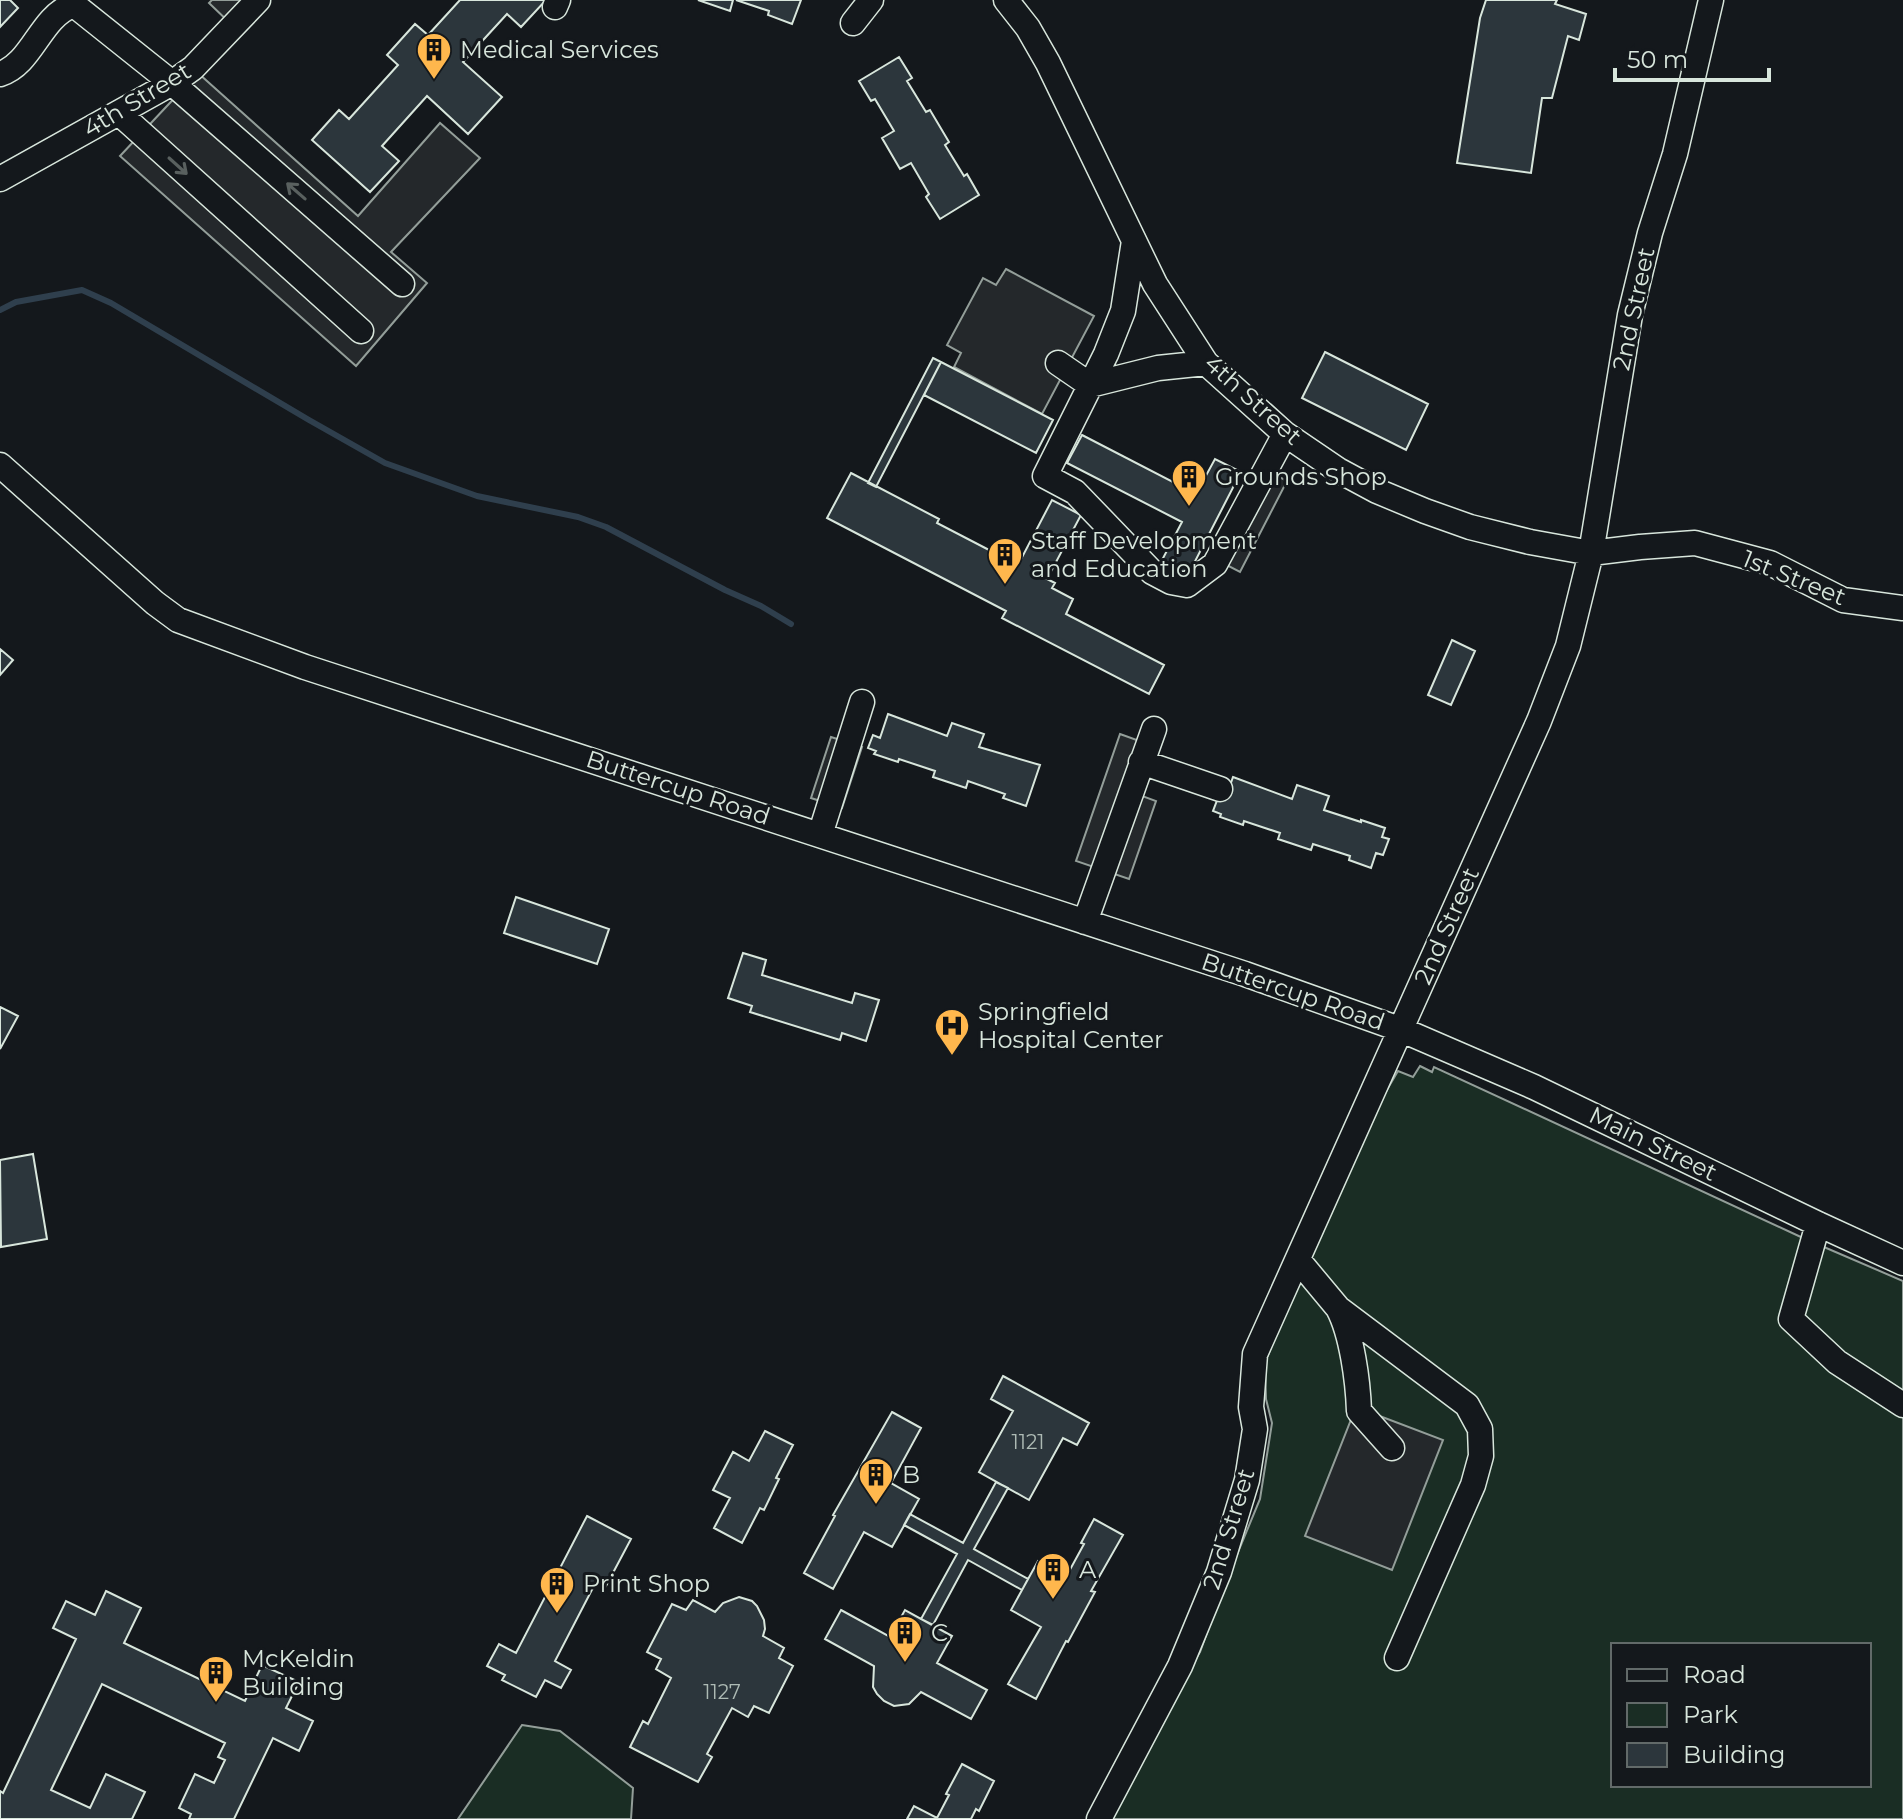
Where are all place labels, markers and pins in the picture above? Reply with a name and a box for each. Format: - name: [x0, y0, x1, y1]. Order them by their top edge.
- building icon: Medical Services: [415, 31, 453, 81]
- place label: Medical Services: [460, 35, 659, 64]
- building icon: Grounds Shop: [1170, 458, 1208, 508]
- place label: Grounds Shop: [1215, 462, 1387, 491]
- place label: Staff Development and Education: [1031, 526, 1257, 583]
- building icon: Staff Development and Education: [986, 536, 1024, 586]
- place label: Springfield Hospital Center: [978, 997, 1164, 1054]
- hospital icon: Springfield Hospital Center: [933, 1007, 971, 1057]
- building icon: B: [857, 1456, 895, 1506]
- place label: B: [902, 1460, 920, 1489]
- building icon: A: [1034, 1551, 1072, 1601]
- place label: A: [1079, 1555, 1097, 1584]
- building icon: Print Shop: [538, 1565, 576, 1615]
- place label: Print Shop: [583, 1569, 710, 1598]
- building icon: C: [886, 1614, 924, 1664]
- place label: C: [931, 1618, 948, 1647]
- place label: McKeldin Building: [242, 1644, 355, 1701]
- building icon: McKeldin Building: [197, 1654, 235, 1704]

